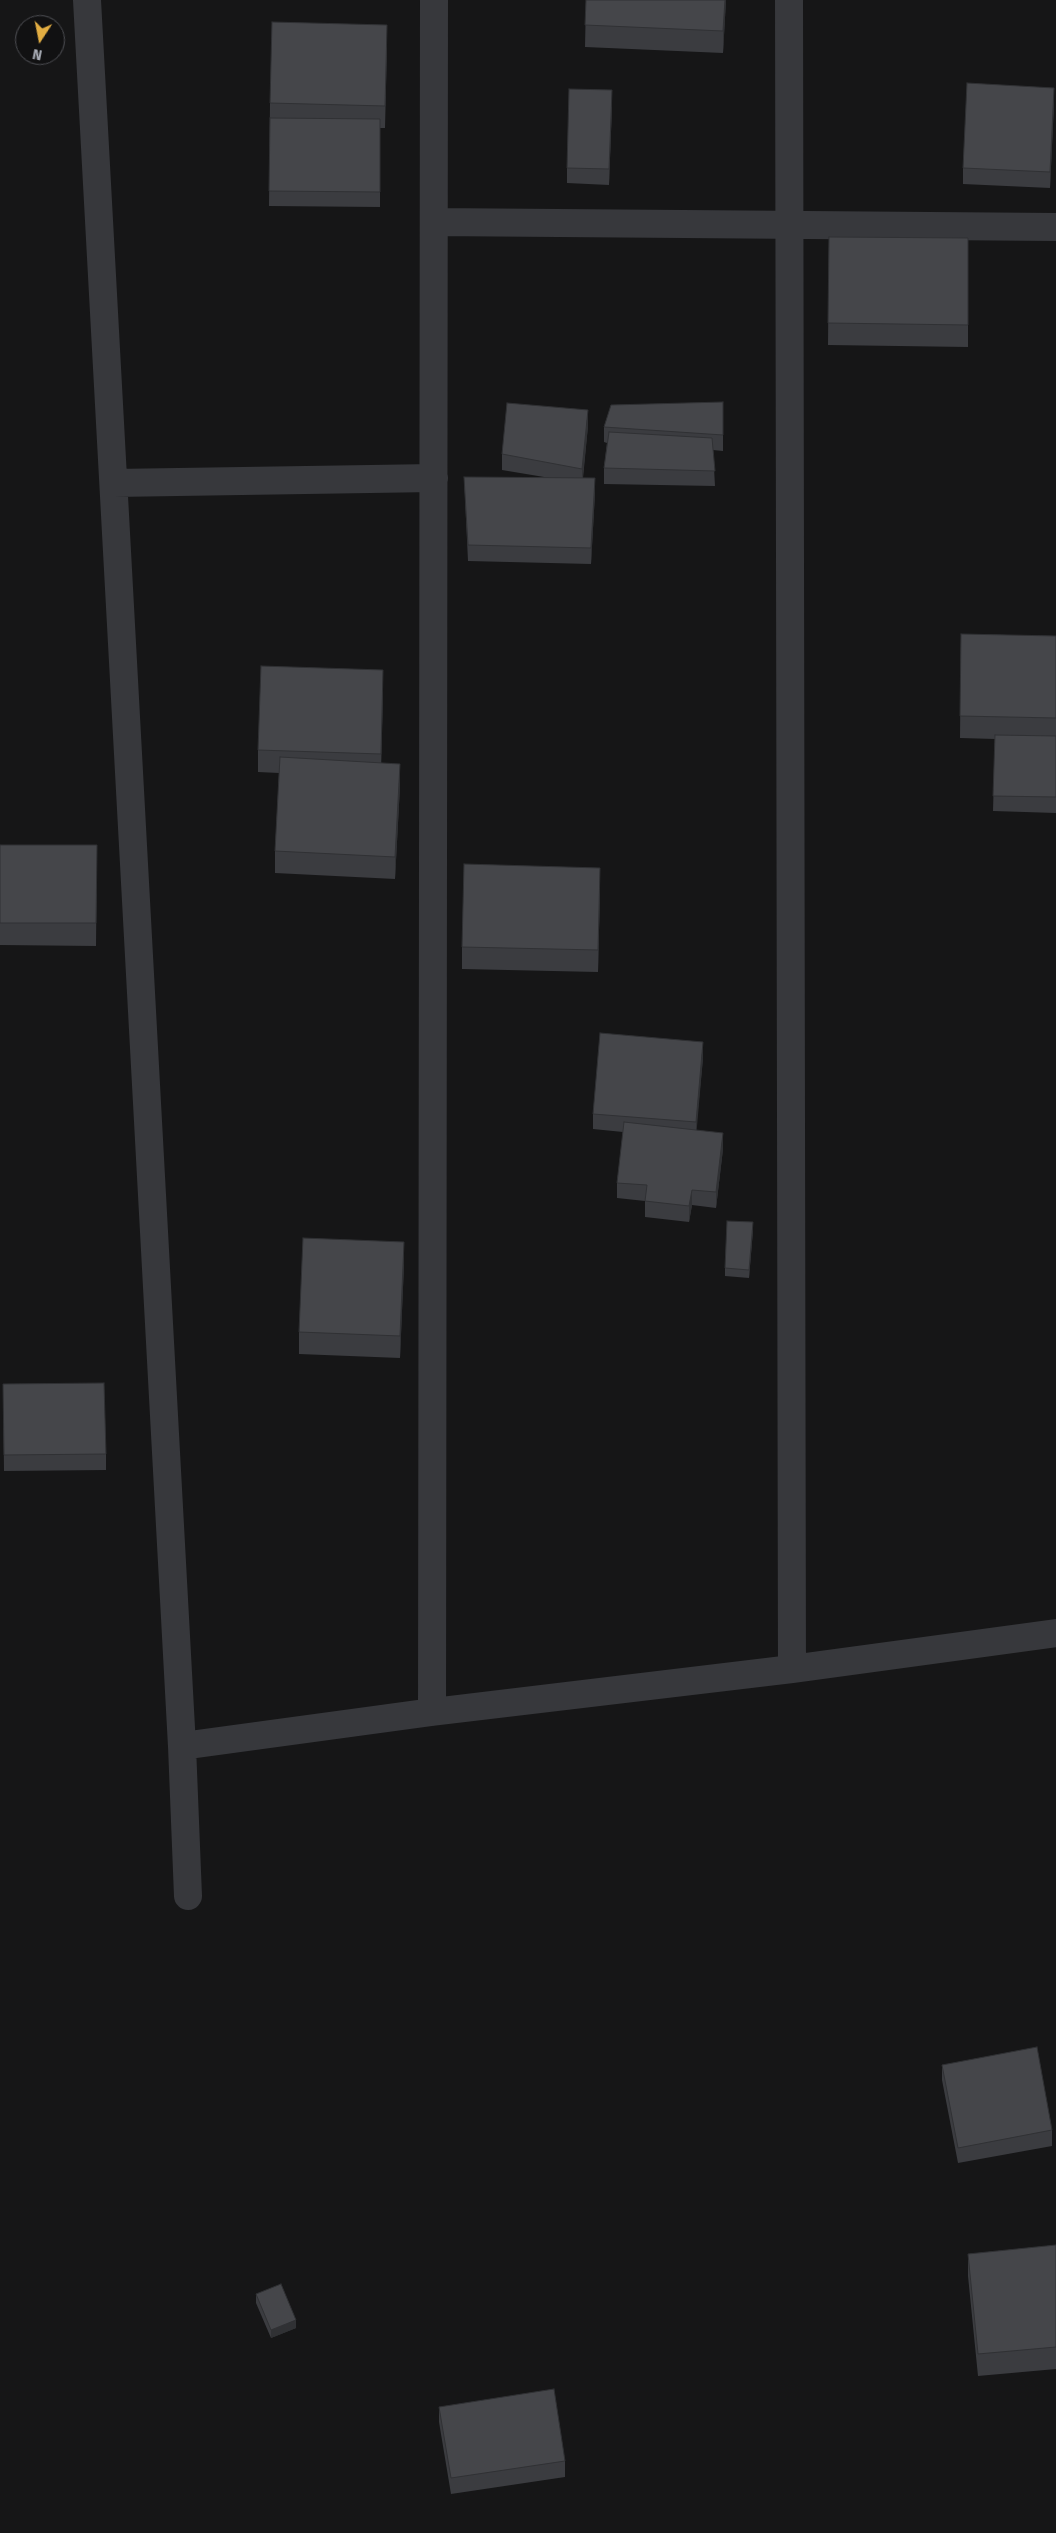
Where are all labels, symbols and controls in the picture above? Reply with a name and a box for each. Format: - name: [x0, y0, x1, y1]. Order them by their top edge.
- north arrow: [15, 15, 65, 65]
- text: N: [31, 45, 43, 63]

